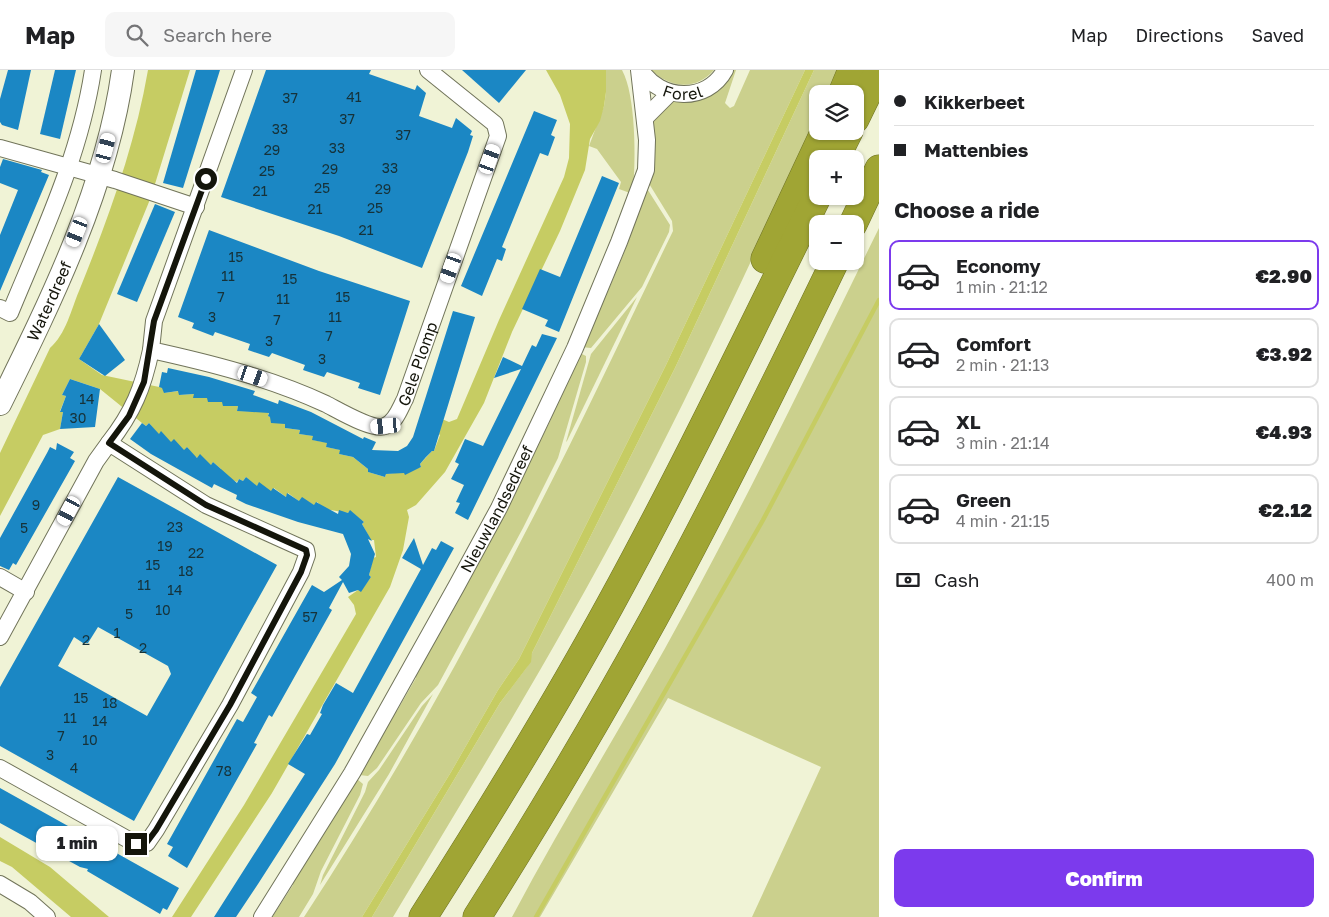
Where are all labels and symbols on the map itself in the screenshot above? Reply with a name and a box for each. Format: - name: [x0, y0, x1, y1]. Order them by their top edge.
- street label: Forel: [660, 80, 705, 104]
- house number: 41: [346, 88, 362, 105]
- house number: 37: [282, 89, 298, 106]
- house number: 37: [339, 110, 355, 127]
- house number: 33: [272, 120, 288, 137]
- house number: 37: [395, 126, 411, 143]
- car: [94, 132, 117, 164]
- house number: 33: [329, 139, 345, 156]
- house number: 29: [264, 141, 280, 158]
- car: [477, 142, 502, 176]
- house number: 33: [382, 159, 398, 176]
- house number: 29: [322, 160, 338, 177]
- house number: 25: [259, 162, 275, 179]
- route start: [195, 168, 217, 190]
- house number: 25: [314, 179, 330, 196]
- house number: 29: [375, 180, 391, 197]
- house number: 21: [253, 182, 268, 199]
- house number: 25: [367, 199, 383, 216]
- house number: 21: [308, 200, 323, 217]
- car: [64, 215, 89, 249]
- house number: 21: [359, 221, 374, 238]
- house number: 15: [229, 248, 243, 265]
- car: [438, 251, 463, 285]
- street label: Waterdreef: [22, 258, 76, 344]
- house number: 11: [221, 267, 235, 284]
- house number: 15: [283, 270, 297, 287]
- house number: 7: [217, 288, 225, 305]
- house number: 15: [336, 288, 350, 305]
- house number: 11: [276, 290, 290, 307]
- house number: 3: [208, 308, 216, 325]
- house number: 11: [328, 308, 342, 325]
- house number: 7: [273, 311, 281, 328]
- street label: Gele Plomp: [393, 319, 442, 410]
- house number: 7: [325, 327, 333, 344]
- house number: 3: [265, 332, 273, 349]
- house number: 3: [318, 350, 326, 367]
- car: [236, 364, 269, 388]
- house number: 14: [79, 390, 95, 407]
- house number: 30: [70, 409, 86, 426]
- car: [370, 417, 401, 435]
- street label: Nieuwlandsedreef: [456, 442, 537, 576]
- car: [55, 494, 82, 528]
- house number: 9: [32, 496, 40, 513]
- house number: 23: [167, 518, 183, 535]
- house number: 5: [20, 519, 28, 536]
- house number: 19: [157, 537, 173, 554]
- house number: 22: [188, 544, 204, 561]
- house number: 15: [146, 556, 160, 573]
- house number: 18: [178, 562, 194, 579]
- house number: 11: [137, 576, 151, 593]
- house number: 14: [167, 581, 183, 598]
- house number: 10: [155, 601, 171, 618]
- house number: 5: [125, 605, 133, 622]
- house number: 57: [302, 608, 318, 625]
- house number: 1: [114, 624, 121, 641]
- house number: 2: [82, 631, 90, 648]
- house number: 2: [139, 639, 147, 656]
- house number: 15: [74, 689, 88, 706]
- house number: 18: [102, 694, 118, 711]
- house number: 11: [63, 709, 77, 726]
- house number: 14: [92, 712, 108, 729]
- house number: 7: [57, 727, 65, 744]
- house number: 10: [82, 731, 98, 748]
- house number: 3: [46, 746, 54, 763]
- house number: 4: [70, 759, 78, 776]
- house number: 78: [216, 762, 232, 779]
- callout: 1 min: [36, 826, 118, 862]
- route end: [125, 833, 147, 855]

